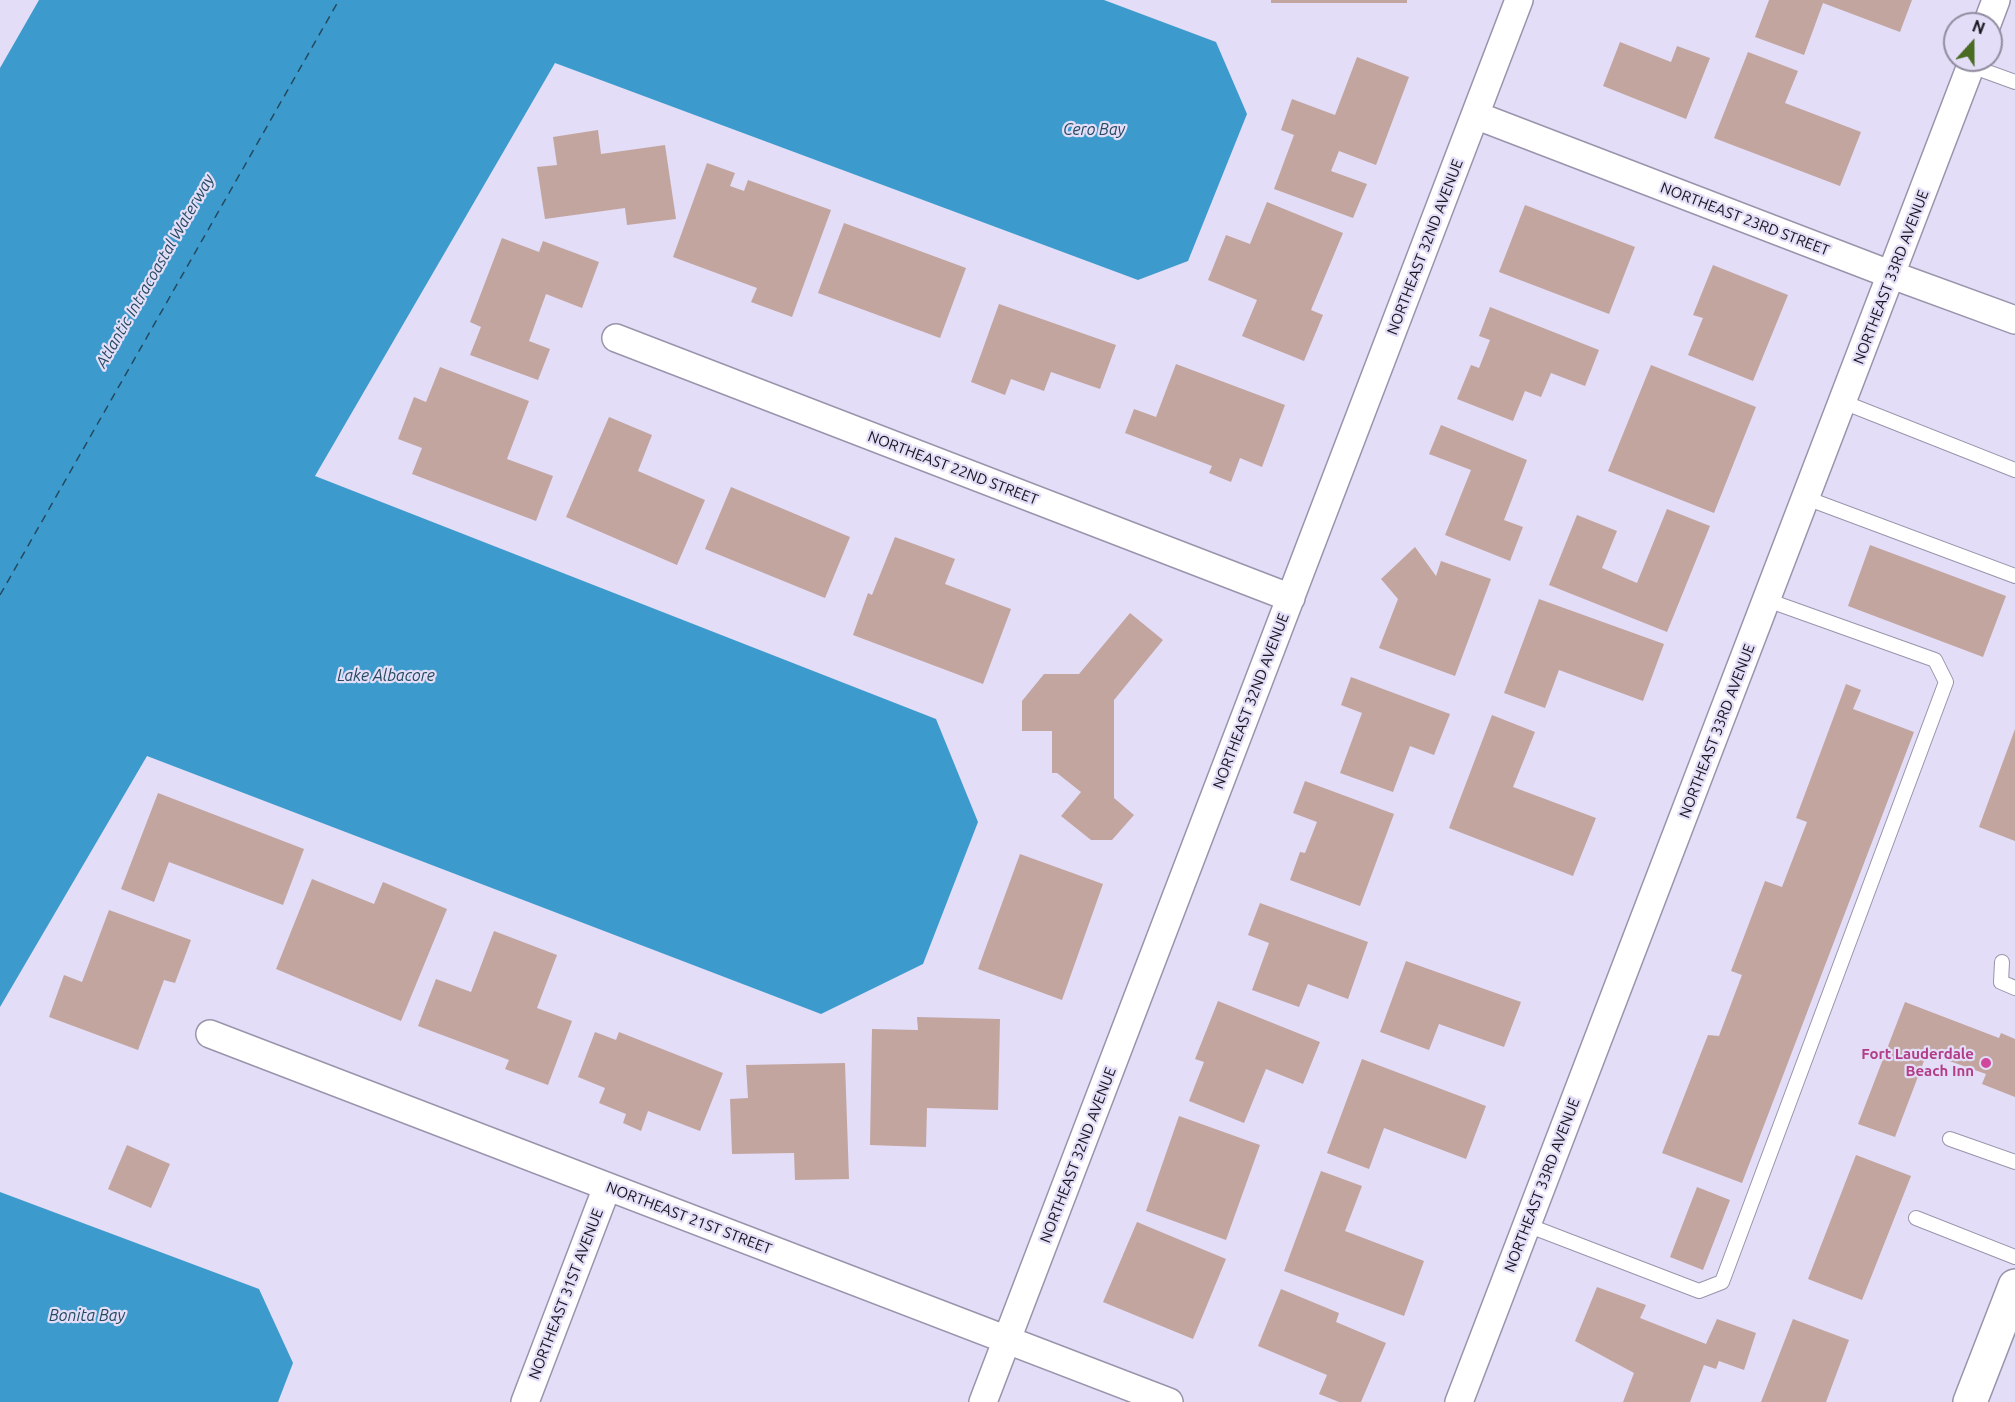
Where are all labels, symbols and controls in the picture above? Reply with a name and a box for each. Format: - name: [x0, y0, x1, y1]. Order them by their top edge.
- north arrow: [1943, 12, 2003, 72]
- text: N: [1970, 17, 1988, 38]
- water label: Cero Bay: [1063, 120, 1125, 140]
- street label: NORTHEAST 32ND AVENUE: [1383, 157, 1467, 337]
- water label: Atlantic Intracoastal Waterway: [92, 171, 218, 371]
- street label: NORTHEAST 23RD STREET: [1658, 178, 1832, 260]
- street label: NORTHEAST 33RD AVENUE: [1849, 187, 1933, 367]
- street label: NORTHEAST 22ND STREET: [865, 427, 1041, 509]
- street label: NORTHEAST 32ND AVENUE: [1209, 611, 1293, 791]
- street label: NORTHEAST 33RD AVENUE: [1675, 641, 1759, 821]
- water label: Lake Albacore: [337, 666, 435, 686]
- place label: Fort Lauderdale Beach Inn: [1861, 1045, 1974, 1080]
- marker: Fort Lauderdale Beach Inn: [1979, 1056, 1993, 1070]
- street label: NORTHEAST 32ND AVENUE: [1036, 1065, 1120, 1245]
- street label: NORTHEAST 33RD AVENUE: [1500, 1095, 1584, 1275]
- street label: NORTHEAST 21ST STREET: [604, 1178, 774, 1258]
- street label: NORTHEAST 31ST AVENUE: [525, 1206, 607, 1382]
- water label: Bonita Bay: [49, 1306, 125, 1326]

